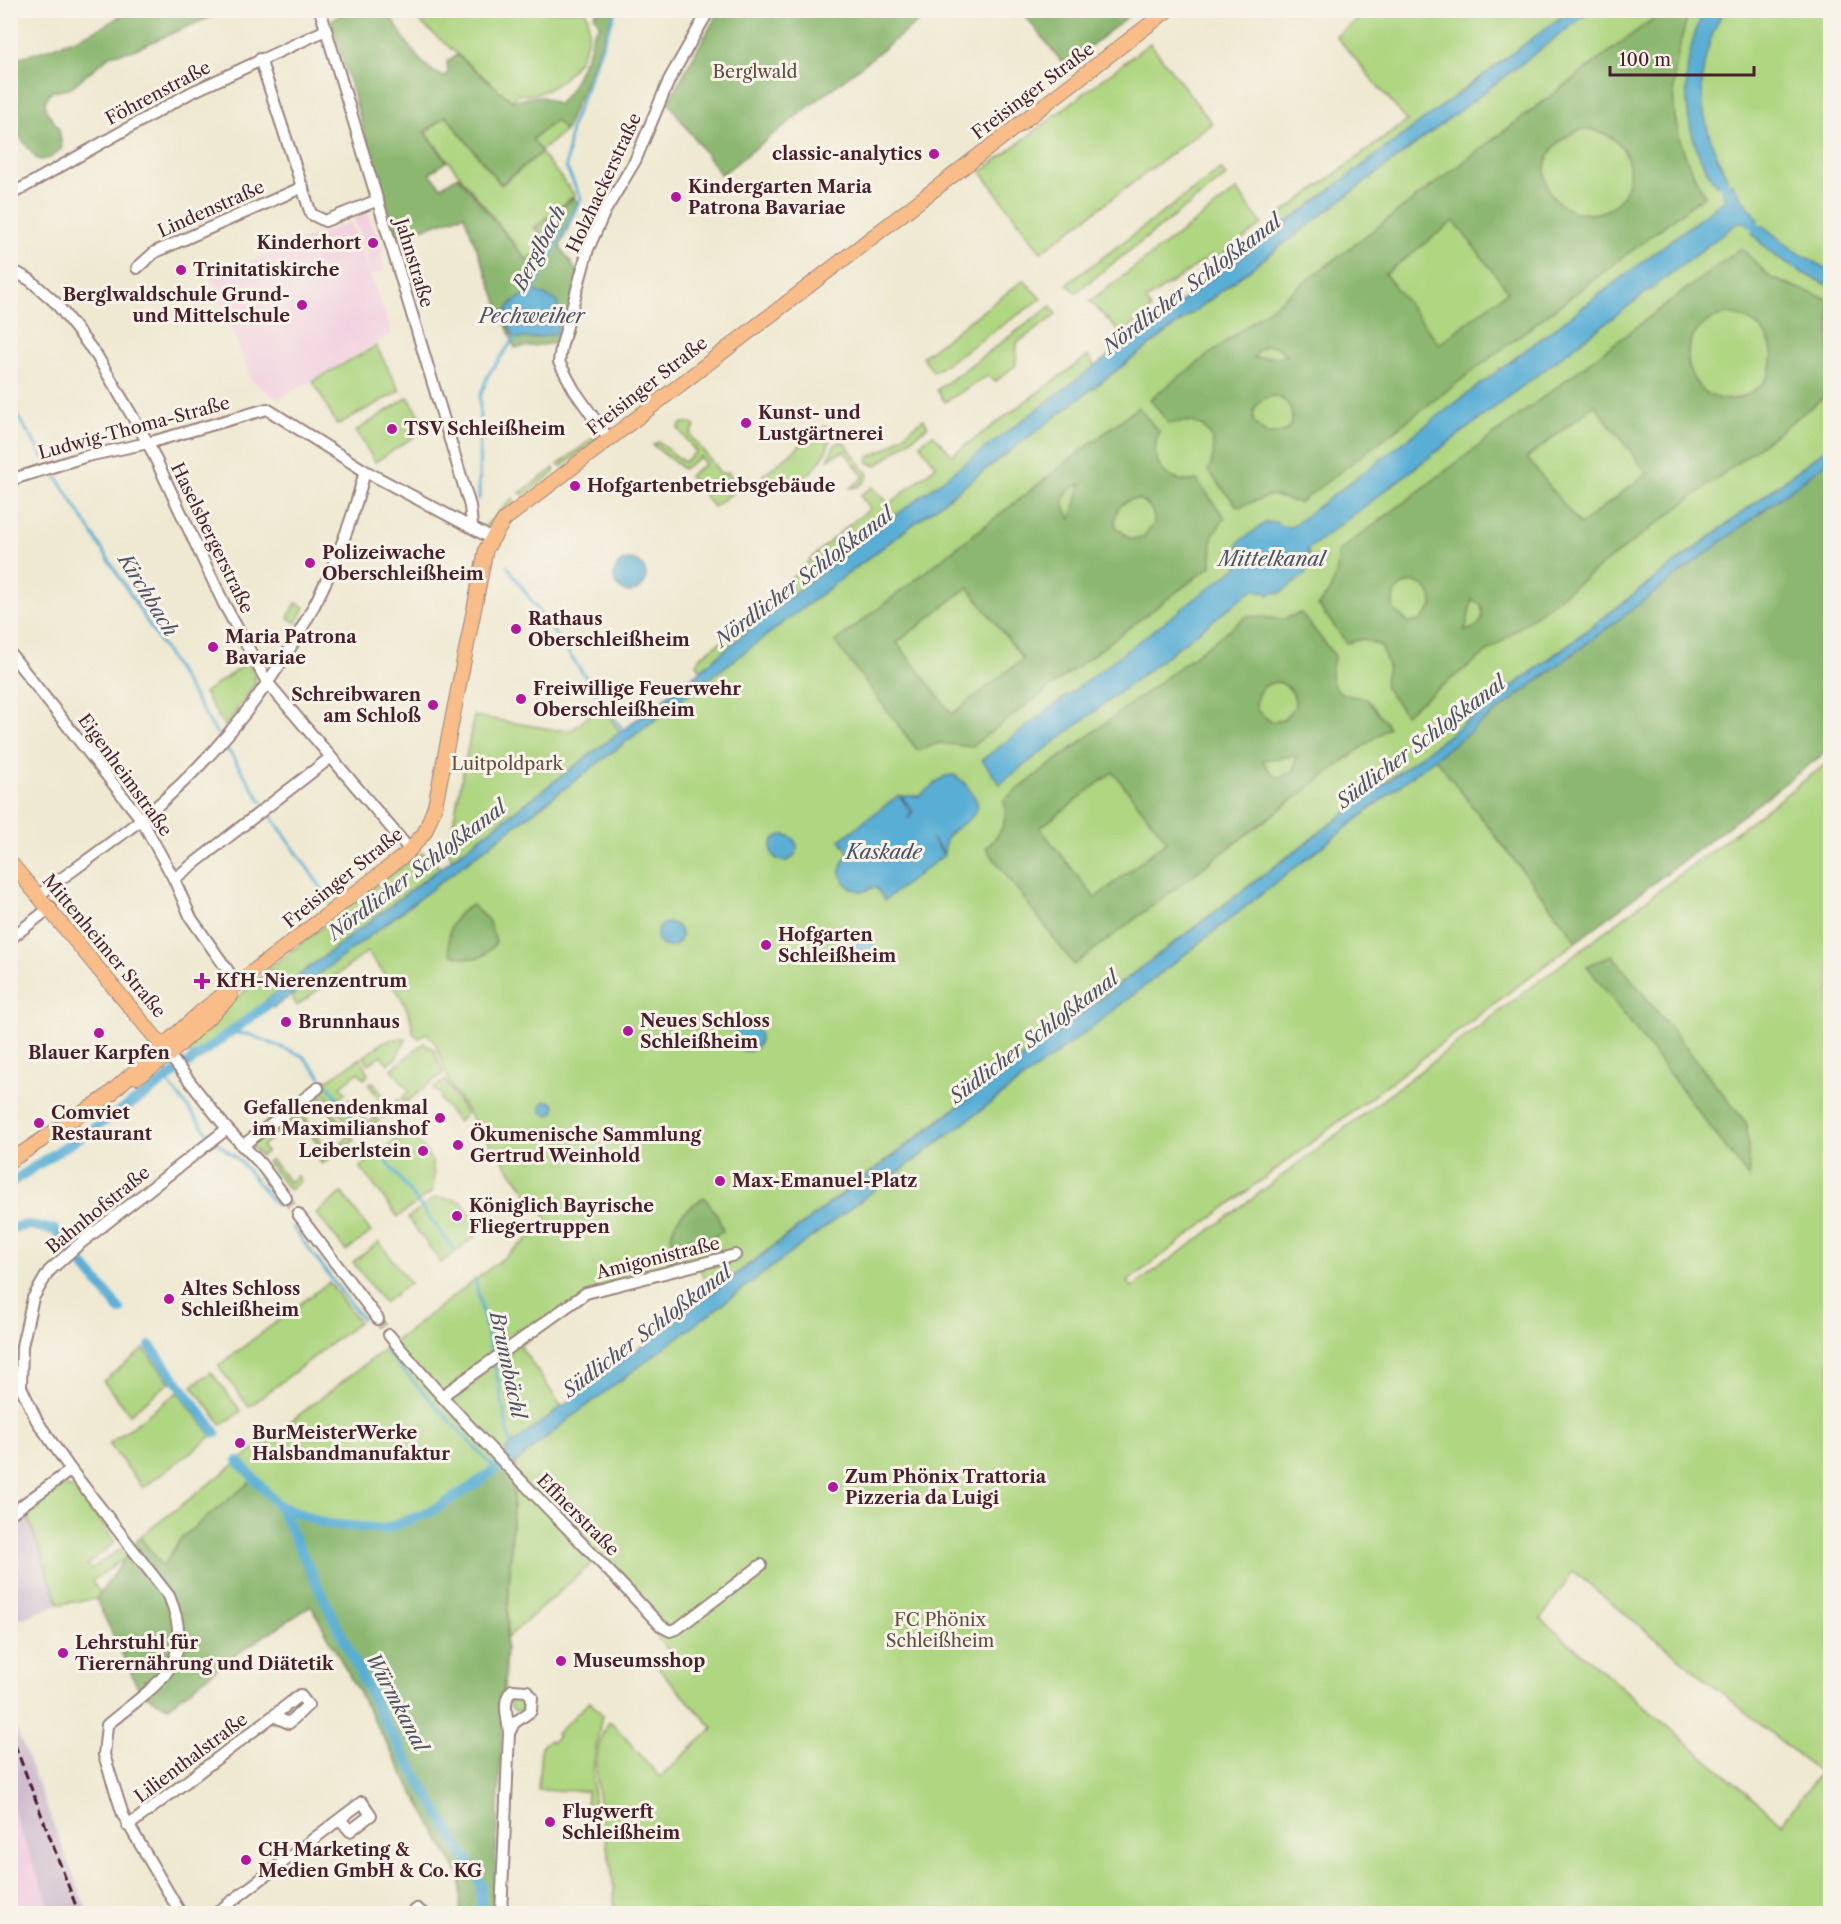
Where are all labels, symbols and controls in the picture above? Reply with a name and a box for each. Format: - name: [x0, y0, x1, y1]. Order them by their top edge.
- street label: Freisinger Straße: [968, 38, 1098, 144]
- scale bar: [1610, 39, 1754, 77]
- text: 100 m: [1619, 49, 1671, 71]
- street label: Föhrenstraße: [102, 56, 214, 130]
- park label: Berglwald: [713, 61, 798, 83]
- street label: Holzhackerstraße: [562, 110, 646, 256]
- place label: classic-analytics: [772, 143, 922, 165]
- marker: classic-analytics: [927, 147, 941, 161]
- street label: Lindenstraße: [154, 176, 268, 242]
- place label: Kindergarten Maria Patrona Bavariae: [688, 176, 873, 219]
- marker: Kindergarten Maria Patrona Bavariae: [669, 190, 683, 204]
- water label: Berglbach: [506, 201, 571, 296]
- water label: Nördlicher Schloßkanal: [1096, 208, 1288, 360]
- street label: Jahnstraße: [389, 213, 438, 310]
- place label: Kinderhort: [257, 232, 362, 254]
- marker: Kinderhort: [366, 236, 380, 250]
- place label: Trinitatiskirche: [193, 259, 340, 281]
- marker: Trinitatiskirche: [174, 263, 188, 277]
- place label: Berglwaldschule Grund- und Mittelschule: [63, 284, 290, 327]
- marker: Berglwaldschule Grund- und Mittelschule: [295, 298, 309, 312]
- water label: Pechweiher: [477, 304, 587, 328]
- street label: Freisinger Straße: [582, 332, 712, 440]
- street label: Ludwig-Thoma-Straße: [36, 392, 232, 464]
- place label: Kunst- und Lustgärtnerei: [758, 402, 884, 445]
- marker: Kunst- und Lustgärtnerei: [739, 416, 753, 430]
- place label: TSV Schleißheim: [404, 418, 565, 440]
- marker: TSV Schleißheim: [385, 422, 399, 436]
- street label: Haselsbergerstraße: [166, 459, 258, 617]
- place label: Hofgartenbetriebsgebäude: [587, 475, 836, 497]
- marker: Hofgartenbetriebsgebäude: [568, 479, 582, 493]
- water label: Nördlicher Schloßkanal: [708, 501, 900, 653]
- place label: Polizeiwache Oberschleißheim: [322, 542, 484, 585]
- water label: Mittelkanal: [1216, 547, 1328, 571]
- water label: Kirchbach: [112, 548, 183, 641]
- marker: Polizeiwache Oberschleißheim: [303, 556, 317, 570]
- place label: Rathaus Oberschleißheim: [528, 608, 690, 651]
- marker: Rathaus Oberschleißheim: [509, 622, 523, 636]
- place label: Maria Patrona Bavariae: [225, 626, 357, 669]
- marker: Maria Patrona Bavariae: [206, 640, 220, 654]
- water label: Südlicher Schloßkanal: [1331, 669, 1512, 814]
- place label: Freiwillige Feuerwehr Oberschleißheim: [533, 678, 741, 721]
- place label: Schreibwaren am Schloß: [291, 684, 422, 727]
- marker: Freiwillige Feuerwehr Oberschleißheim: [514, 692, 528, 706]
- marker: Schreibwaren am Schloß: [426, 698, 440, 712]
- street label: Eigenheimstraße: [73, 710, 177, 840]
- park label: Luitpoldpark: [451, 753, 564, 775]
- water label: Nördlicher Schloßkanal: [321, 794, 513, 946]
- street label: Freisinger Straße: [279, 823, 407, 933]
- water label: Kaskade: [844, 840, 923, 864]
- street label: Mittenheimer Straße: [38, 870, 170, 1022]
- place label: Hofgarten Schleißheim: [778, 924, 896, 967]
- marker: Hofgarten Schleißheim: [759, 938, 773, 952]
- water label: Südlicher Schloßkanal: [944, 964, 1125, 1109]
- place label: KfH-Nierenzentrum: [216, 970, 407, 992]
- marker: KfH-Nierenzentrum: [193, 972, 211, 990]
- place label: Neues Schloss Schleißheim: [640, 1010, 770, 1053]
- place label: Brunnhaus: [298, 1011, 400, 1033]
- marker: Brunnhaus: [279, 1015, 293, 1029]
- marker: Neues Schloss Schleißheim: [621, 1024, 635, 1038]
- marker: Blauer Karpfen: [92, 1026, 106, 1040]
- place label: Blauer Karpfen: [28, 1042, 171, 1064]
- place label: Gefallenendenkmal im Maximilianshof: [244, 1097, 430, 1140]
- place label: Comviet Restaurant: [51, 1102, 153, 1145]
- marker: Gefallenendenkmal im Maximilianshof: [433, 1111, 447, 1125]
- marker: Comviet Restaurant: [32, 1116, 46, 1130]
- place label: Ökumenische Sammlung Gertrud Weinhold: [470, 1123, 702, 1167]
- marker: Ökumenische Sammlung Gertrud Weinhold: [451, 1138, 465, 1152]
- place label: Leiberlstein: [299, 1140, 412, 1162]
- marker: Leiberlstein: [416, 1144, 430, 1158]
- street label: Bahnhofstraße: [42, 1162, 154, 1258]
- place label: Max-Emanuel-Platz: [732, 1170, 917, 1192]
- marker: Max-Emanuel-Platz: [713, 1174, 727, 1188]
- place label: Königlich Bayrische Fliegertruppen: [469, 1195, 654, 1238]
- marker: Königlich Bayrische Fliegertruppen: [450, 1209, 464, 1223]
- street label: Amigonistraße: [593, 1232, 722, 1284]
- water label: Südlicher Schloßkanal: [557, 1258, 738, 1403]
- place label: Altes Schloss Schleißheim: [180, 1278, 300, 1321]
- marker: Altes Schloss Schleißheim: [162, 1292, 176, 1306]
- water label: Brunnbächl: [485, 1307, 532, 1423]
- place label: BurMeisterWerke Halsbandmanufaktur: [252, 1422, 450, 1465]
- marker: BurMeisterWerke Halsbandmanufaktur: [233, 1436, 247, 1450]
- place label: Zum Phönix Trattoria Pizzeria da Luigi: [845, 1466, 1047, 1509]
- street label: Effnerstraße: [532, 1469, 624, 1561]
- marker: Zum Phönix Trattoria Pizzeria da Luigi: [826, 1480, 840, 1494]
- park label: FC Phönix Schleißheim: [886, 1609, 994, 1652]
- place label: Lehrstuhl für Tierernährung und Diätetik: [75, 1632, 335, 1675]
- marker: Lehrstuhl für Tierernährung und Diätetik: [56, 1646, 70, 1660]
- water label: Würmkanal: [361, 1648, 434, 1758]
- place label: Museumsshop: [573, 1650, 705, 1672]
- marker: Museumsshop: [554, 1654, 568, 1668]
- street label: Lilienthalstraße: [130, 1708, 252, 1808]
- place label: Flugwerft Schleißheim: [562, 1801, 680, 1844]
- marker: Flugwerft Schleißheim: [543, 1815, 557, 1829]
- place label: CH Marketing & Medien GmbH & Co. KG: [258, 1839, 482, 1882]
- marker: CH Marketing & Medien GmbH & Co. KG: [239, 1853, 253, 1867]

